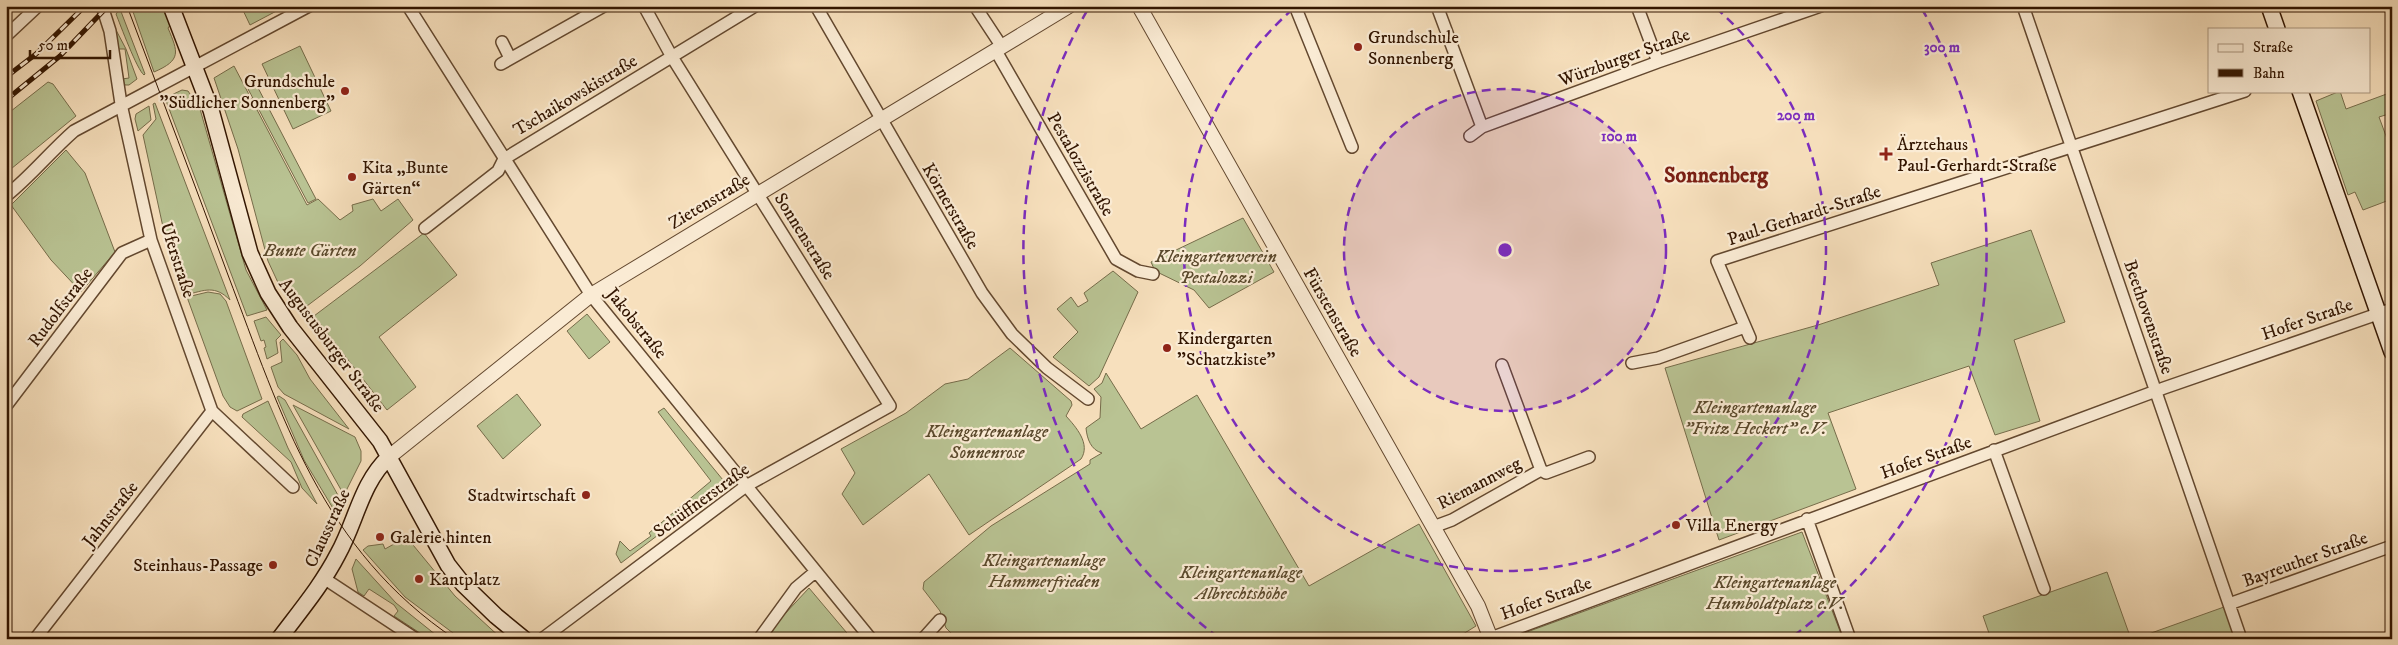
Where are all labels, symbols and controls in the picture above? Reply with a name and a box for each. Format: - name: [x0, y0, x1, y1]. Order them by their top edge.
- street label: Würzburger Straße: [1555, 24, 1693, 92]
- place label: Grundschule Sonnenberg: [1368, 27, 1459, 70]
- scale bar: [30, 28, 110, 60]
- legend: [2208, 28, 2370, 92]
- text: 50 m: [38, 36, 68, 55]
- text: 300 m: [1924, 38, 1961, 57]
- text: Straße: [2253, 38, 2293, 57]
- marker: Grundschule Sonnenberg: [1352, 41, 1364, 53]
- street label: Tschaikowskistraße: [510, 50, 641, 142]
- text: Bahn: [2253, 64, 2285, 83]
- place label: Grundschule "Südlicher Sonnenberg": [159, 71, 335, 114]
- marker: Grundschule "Südlicher Sonnenberg": [339, 85, 351, 97]
- text: 200 m: [1777, 106, 1816, 125]
- street label: Pestalozzistraße: [1042, 109, 1119, 220]
- text: 100 m: [1601, 127, 1638, 146]
- place label: Ärztehaus Paul-Gerhardt-Straße: [1897, 134, 2057, 177]
- marker: Ärztehaus Paul-Gerhardt-Straße: [1879, 147, 1893, 161]
- place label: Kita „Bunte Gärten“: [362, 157, 448, 200]
- street label: Körnerstraße: [917, 160, 984, 253]
- district label: Sonnenberg: [1664, 162, 1769, 189]
- street label: Zietenstraße: [665, 169, 754, 235]
- marker: Kita „Bunte Gärten“: [346, 171, 358, 183]
- street label: Paul-Gerhardt-Straße: [1725, 181, 1884, 251]
- street label: Sonnenstraße: [769, 189, 840, 284]
- street label: Uferstraße: [155, 220, 200, 301]
- park label: Bunte Gärten: [263, 240, 356, 262]
- centre of rings: [1496, 241, 1514, 259]
- park label: Kleingartenverein Pestalozzi: [1154, 246, 1277, 289]
- street label: Beethovenstraße: [2118, 257, 2178, 377]
- street label: Rudolfstraße: [24, 263, 98, 352]
- street label: Fürstenstraße: [1298, 264, 1366, 361]
- street label: Augustusburger Straße: [274, 274, 389, 417]
- street label: Jakobstraße: [600, 282, 671, 364]
- street label: Hofer Straße: [2259, 294, 2356, 346]
- place label: Kindergarten "Schatzkiste": [1177, 328, 1276, 371]
- marker: Kindergarten "Schatzkiste": [1161, 342, 1173, 354]
- park label: Kleingartenanlage "Fritz Heckert" e.V.: [1684, 397, 1828, 440]
- park label: Kleingartenanlage Sonnenrose: [925, 421, 1049, 464]
- street label: Hofer Straße: [1878, 431, 1975, 485]
- street label: Riemannweg: [1434, 453, 1525, 515]
- street label: Schüffnerstraße: [649, 459, 754, 543]
- street label: Jahnstraße: [77, 477, 143, 554]
- place label: Stadtwirtschaft: [467, 485, 576, 507]
- street label: Clausstraße: [300, 486, 356, 571]
- marker: Stadtwirtschaft: [580, 489, 592, 501]
- place label: Villa Energy: [1685, 515, 1778, 537]
- marker: Villa Energy: [1670, 519, 1682, 531]
- place label: Galerie hinten: [390, 527, 492, 549]
- street label: Bayreuther Straße: [2240, 527, 2371, 593]
- marker: Galerie hinten: [374, 531, 386, 543]
- park label: Kleingartenanlage Hammerfrieden: [982, 550, 1106, 593]
- place label: Steinhaus-Passage: [133, 555, 263, 577]
- marker: Steinhaus-Passage: [267, 559, 279, 571]
- park label: Kleingartenanlage Albrechtshöhe: [1179, 562, 1303, 605]
- place label: Kantplatz: [429, 569, 500, 591]
- street label: Hofer Straße: [1498, 572, 1595, 626]
- park label: Kleingartenanlage Humboldtplatz e.V.: [1705, 572, 1846, 615]
- marker: Kantplatz: [413, 573, 425, 585]

